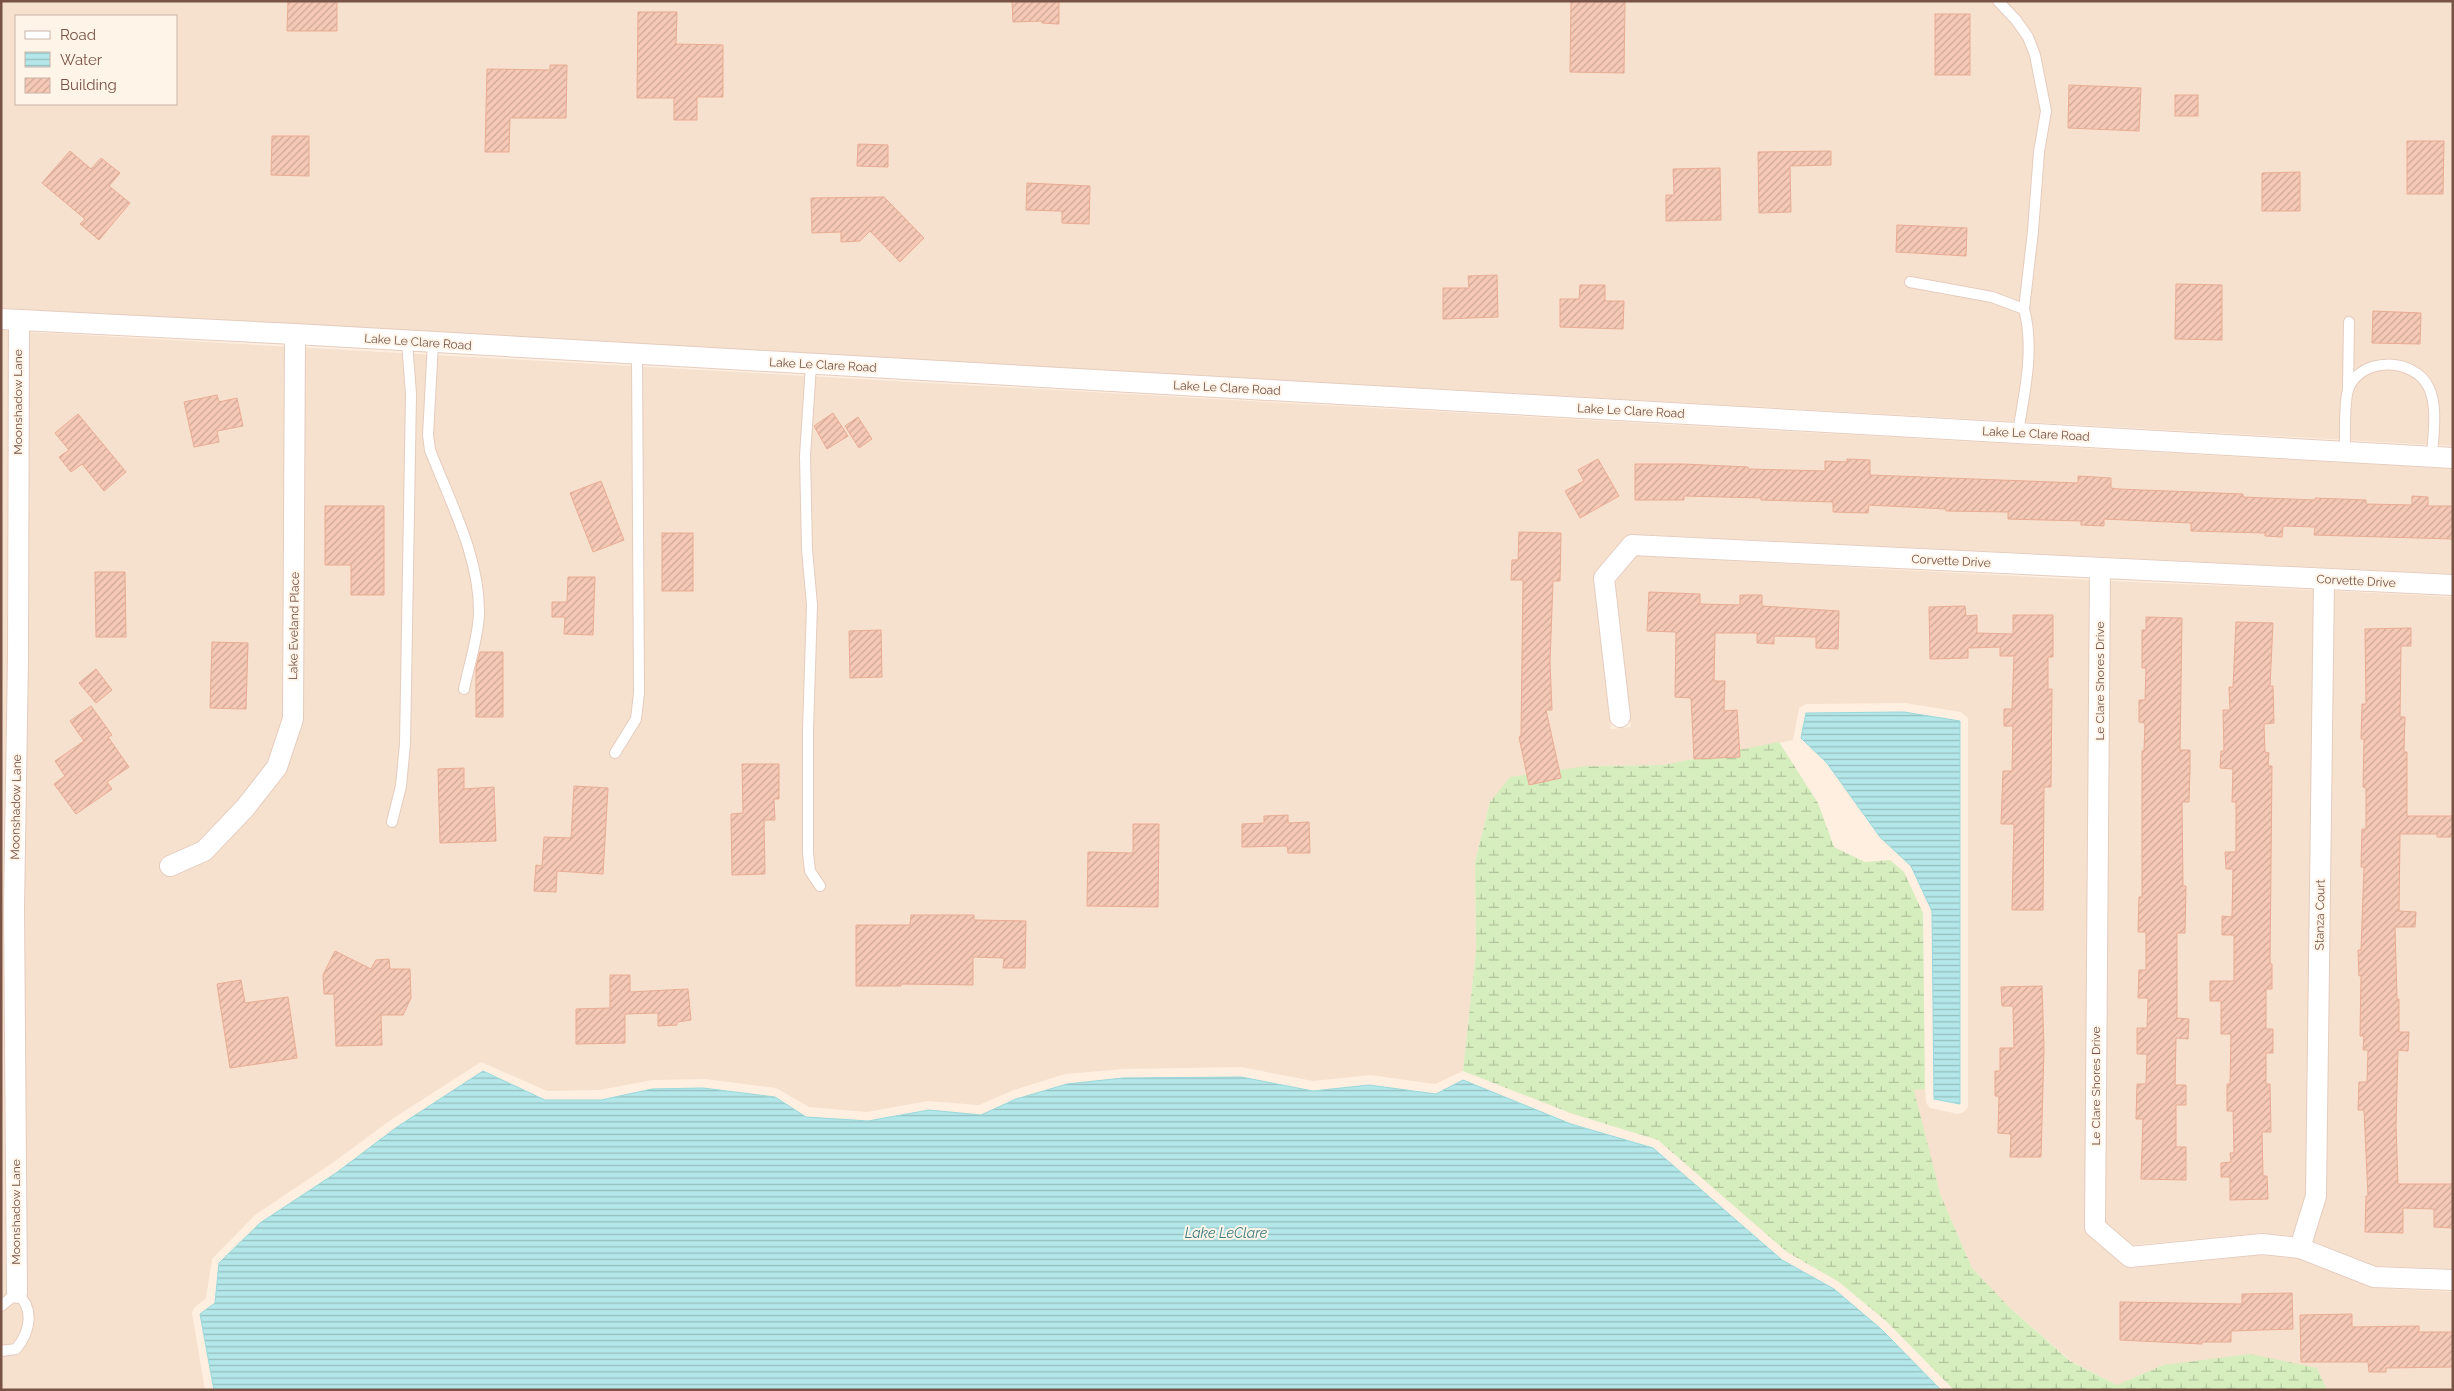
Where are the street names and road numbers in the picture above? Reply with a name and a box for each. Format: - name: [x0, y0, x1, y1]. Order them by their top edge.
- street label: Lake Le Clare Road: [364, 331, 472, 353]
- street label: Moonshadow Lane: [11, 349, 25, 455]
- street label: Lake Le Clare Road: [769, 355, 877, 375]
- street label: Lake Le Clare Road: [1173, 378, 1281, 398]
- street label: Lake Le Clare Road: [1577, 401, 1685, 421]
- street label: Lake Le Clare Road: [1982, 424, 2090, 444]
- street label: Corvette Drive: [1911, 552, 1991, 570]
- street label: Lake Eveland Place: [286, 572, 302, 680]
- street label: Corvette Drive: [2316, 572, 2396, 590]
- street label: Le Clare Shores Drive: [2093, 621, 2107, 741]
- street label: Moonshadow Lane: [8, 754, 24, 860]
- street label: Stanza Court: [2312, 879, 2328, 951]
- street label: Le Clare Shores Drive: [2089, 1026, 2103, 1146]
- street label: Moonshadow Lane: [9, 1159, 23, 1265]

